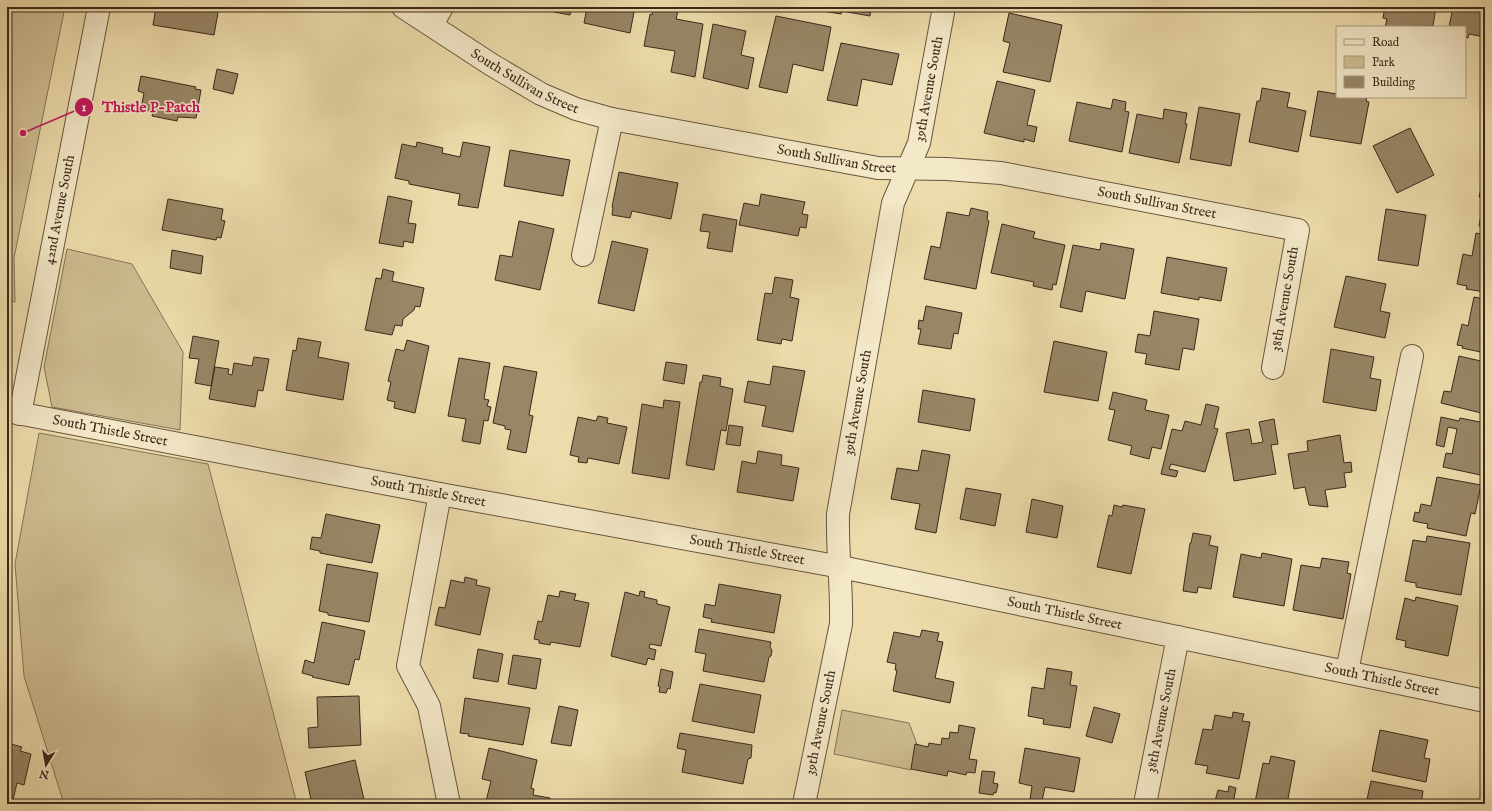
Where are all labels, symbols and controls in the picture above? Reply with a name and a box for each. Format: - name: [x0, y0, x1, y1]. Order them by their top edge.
- legend: [1336, 26, 1466, 98]
- street label: 39th Avenue South: [910, 34, 948, 143]
- text: Road: [1372, 35, 1400, 50]
- street label: South Sullivan Street: [467, 45, 582, 118]
- text: Park: [1372, 55, 1395, 70]
- text: Building: [1372, 75, 1416, 90]
- callout: Thistle P-Patch: [74, 93, 208, 120]
- text: Thistle P-Patch: [101, 98, 201, 117]
- text: 1: [82, 100, 87, 115]
- street label: South Sullivan Street: [776, 141, 897, 177]
- street label: 42nd Avenue South: [40, 153, 79, 266]
- street label: South Sullivan Street: [1096, 183, 1218, 223]
- street label: 38th Avenue South: [1267, 245, 1303, 353]
- street label: 39th Avenue South: [840, 348, 876, 457]
- street label: South Thistle Street: [51, 411, 169, 451]
- street label: South Thistle Street: [369, 472, 487, 511]
- street label: South Thistle Street: [688, 531, 806, 569]
- street label: South Thistle Street: [1006, 593, 1124, 634]
- street label: South Thistle Street: [1323, 659, 1441, 700]
- street label: 38th Avenue South: [1142, 666, 1181, 774]
- street label: 39th Avenue South: [801, 668, 840, 777]
- north arrow: [26, 745, 66, 785]
- text: N: [38, 766, 51, 782]

